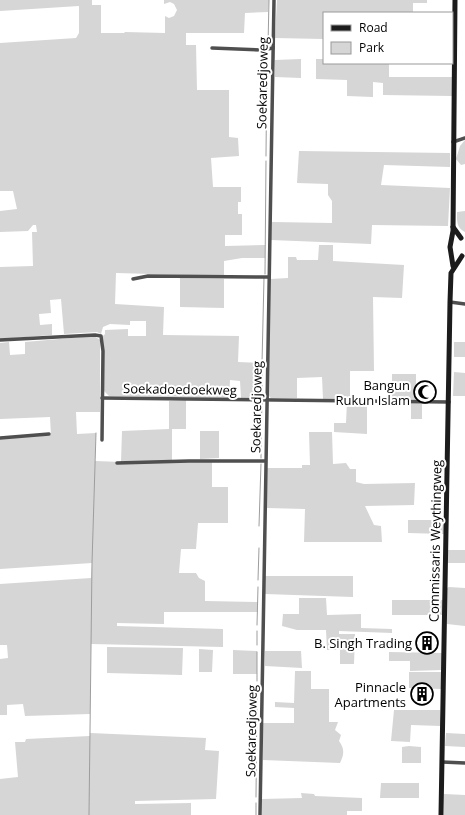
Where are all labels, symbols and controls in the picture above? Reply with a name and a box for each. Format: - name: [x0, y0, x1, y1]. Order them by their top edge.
- legend: [323, 12, 453, 64]
- text: Road: [359, 19, 388, 36]
- street label: Soekaredjoweg: [252, 37, 272, 129]
- text: Park: [359, 39, 385, 56]
- street label: Soekaredjoweg: [246, 361, 266, 453]
- place label: Bangun Rukun Islam: [335, 376, 410, 409]
- street label: Soekadoedoekweg: [123, 379, 237, 399]
- mosque icon: Bangun Rukun Islam: [412, 379, 438, 405]
- street label: Commissaris Weythingweg: [425, 460, 445, 622]
- building icon: B. Singh Trading: [414, 630, 440, 656]
- place label: B. Singh Trading: [314, 634, 412, 652]
- place label: Pinnacle Apartments: [335, 678, 406, 711]
- building icon: Pinnacle Apartments: [409, 681, 435, 707]
- street label: Soekaredjoweg: [241, 685, 261, 777]

